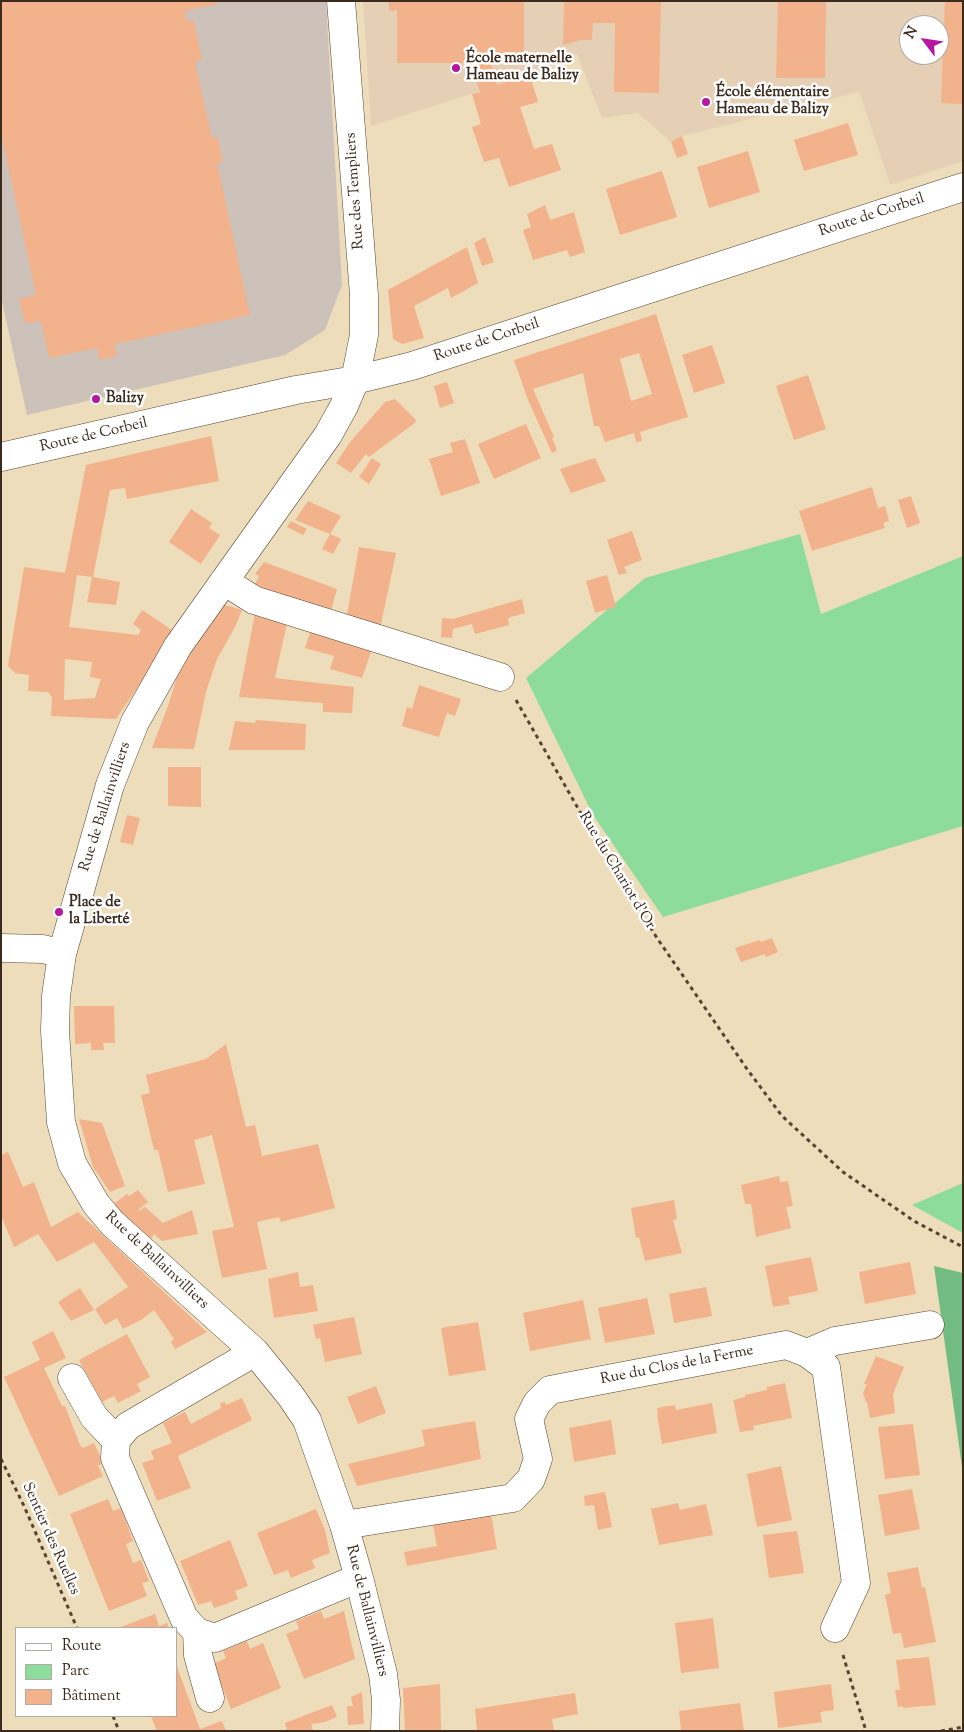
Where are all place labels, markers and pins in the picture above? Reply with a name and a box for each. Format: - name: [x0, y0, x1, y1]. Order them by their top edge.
- place label: École maternelle Hameau de Balizy: [466, 50, 579, 85]
- marker: École maternelle Hameau de Balizy: [450, 62, 462, 74]
- place label: École élémentaire Hameau de Balizy: [716, 84, 829, 119]
- marker: École élémentaire Hameau de Balizy: [700, 96, 712, 108]
- place label: Balizy: [106, 390, 144, 408]
- marker: Balizy: [90, 393, 102, 405]
- place label: Place de la Liberté: [69, 894, 129, 929]
- marker: Place de la Liberté: [53, 906, 65, 918]

